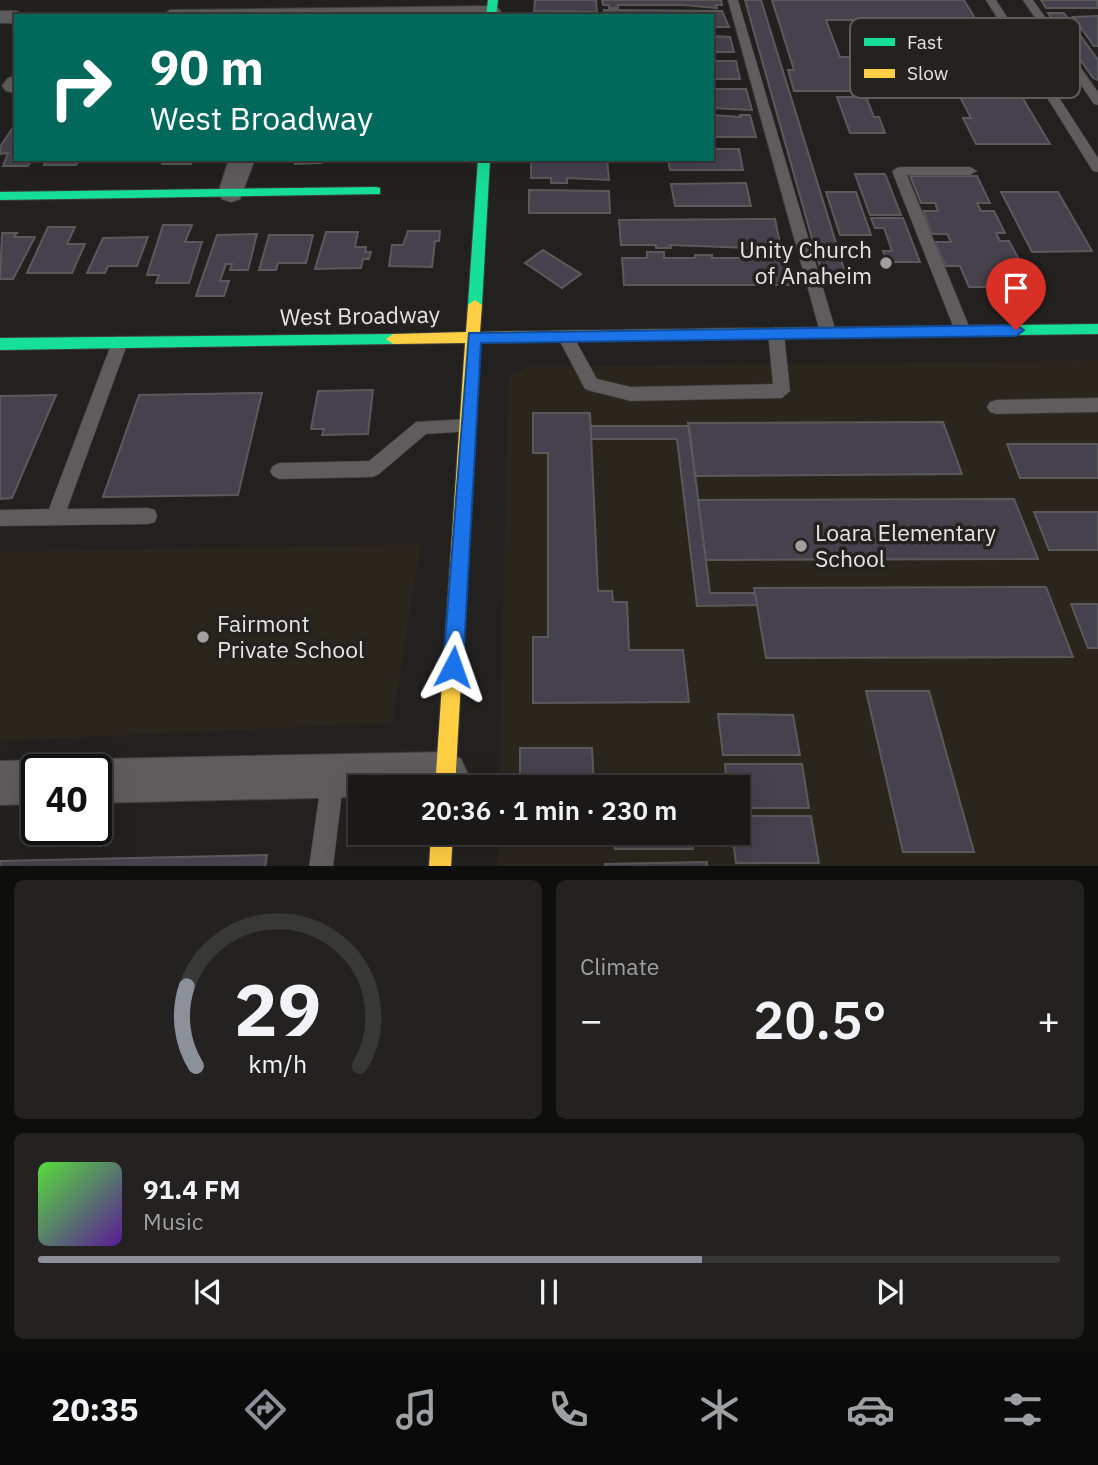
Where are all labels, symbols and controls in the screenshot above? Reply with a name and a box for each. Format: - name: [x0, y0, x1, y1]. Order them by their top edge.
- legend: [850, 18, 1080, 98]
- text: Fast: [907, 30, 943, 54]
- text: 90 m: [150, 35, 264, 98]
- icon: right: [35, 42, 126, 133]
- text: Slow: [907, 61, 948, 85]
- text: West Broadway: [150, 97, 373, 139]
- place label: Unity Church of Anaheim: [739, 234, 872, 290]
- marker: Unity Church of Anaheim: [878, 255, 894, 271]
- pin: [986, 258, 1046, 330]
- icon: arrive: [997, 269, 1035, 307]
- street label: West Broadway: [280, 299, 441, 331]
- place label: Loara Elementary School: [815, 517, 997, 573]
- marker: Loara Elementary School: [793, 538, 809, 554]
- place label: Fairmont Private School: [217, 608, 364, 664]
- marker: Fairmont Private School: [195, 629, 211, 645]
- position arrow: [416, 630, 490, 704]
- speed limit sign: 40: [21, 754, 112, 845]
- text: 20:36 · 1 min · 230 m: [421, 793, 677, 827]
- text: Climate: [580, 951, 659, 981]
- text: 29: [234, 961, 322, 1056]
- text: 20.5°: [753, 986, 887, 1053]
- text: −: [580, 995, 603, 1044]
- text: +: [1037, 995, 1060, 1044]
- text: km/h: [249, 1046, 307, 1079]
- text: 91.4 FM: [143, 1172, 241, 1206]
- text: Music: [143, 1206, 203, 1236]
- icon: previous: [189, 1273, 227, 1311]
- icon: pause: [530, 1273, 568, 1311]
- icon: next: [871, 1273, 909, 1311]
- icon: directions: [241, 1385, 290, 1434]
- icon: music: [392, 1385, 441, 1434]
- icon: phone: [544, 1385, 593, 1434]
- icon: climate: [695, 1385, 744, 1434]
- icon: car: [846, 1385, 895, 1434]
- icon: filters: [998, 1385, 1047, 1434]
- text: 20:35: [51, 1388, 139, 1430]

